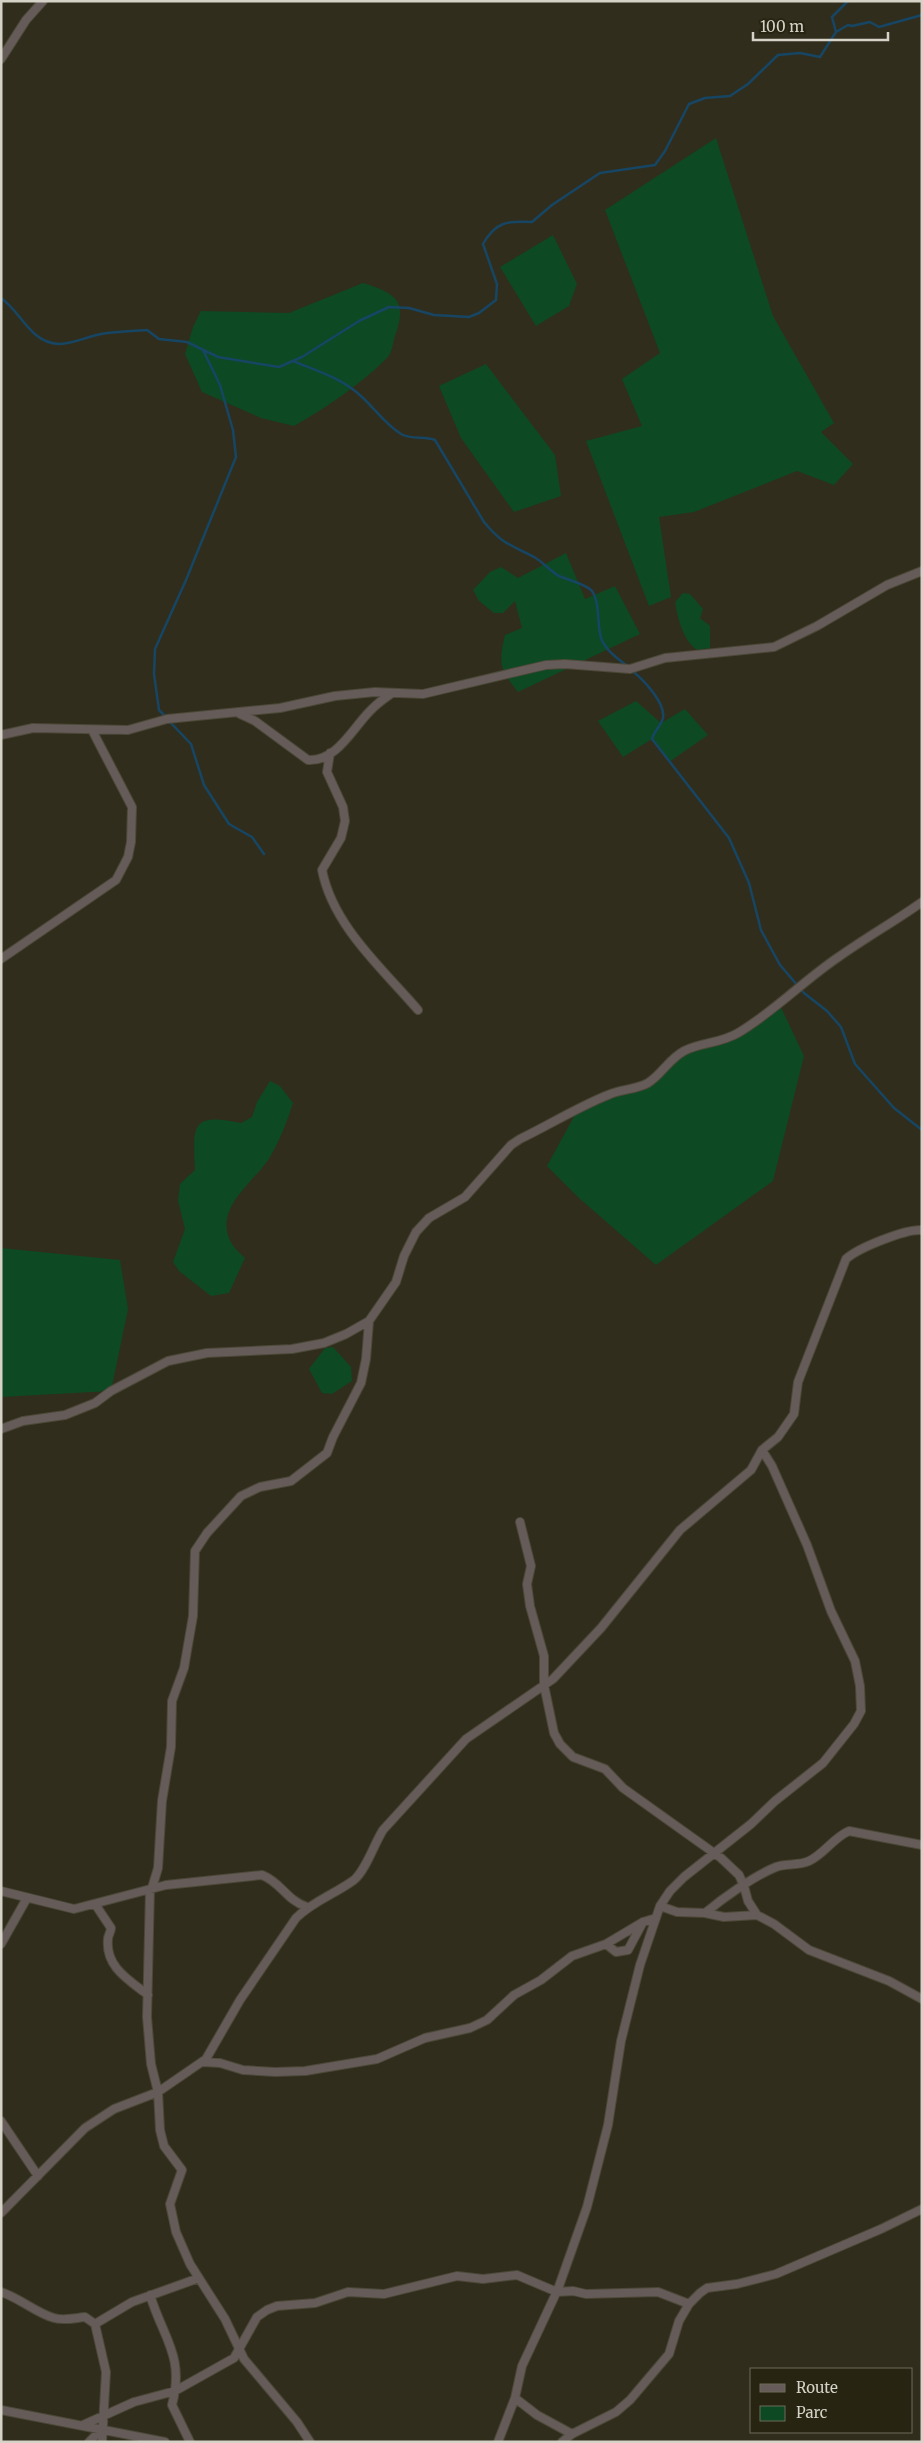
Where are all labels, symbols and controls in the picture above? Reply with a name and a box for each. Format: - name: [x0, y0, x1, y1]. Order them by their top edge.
- scale bar: [753, 10, 888, 42]
- text: 100 m: [760, 17, 804, 36]
- legend: [750, 2368, 913, 2433]
- text: Route: [796, 2378, 838, 2397]
- text: Parc: [796, 2403, 828, 2422]

